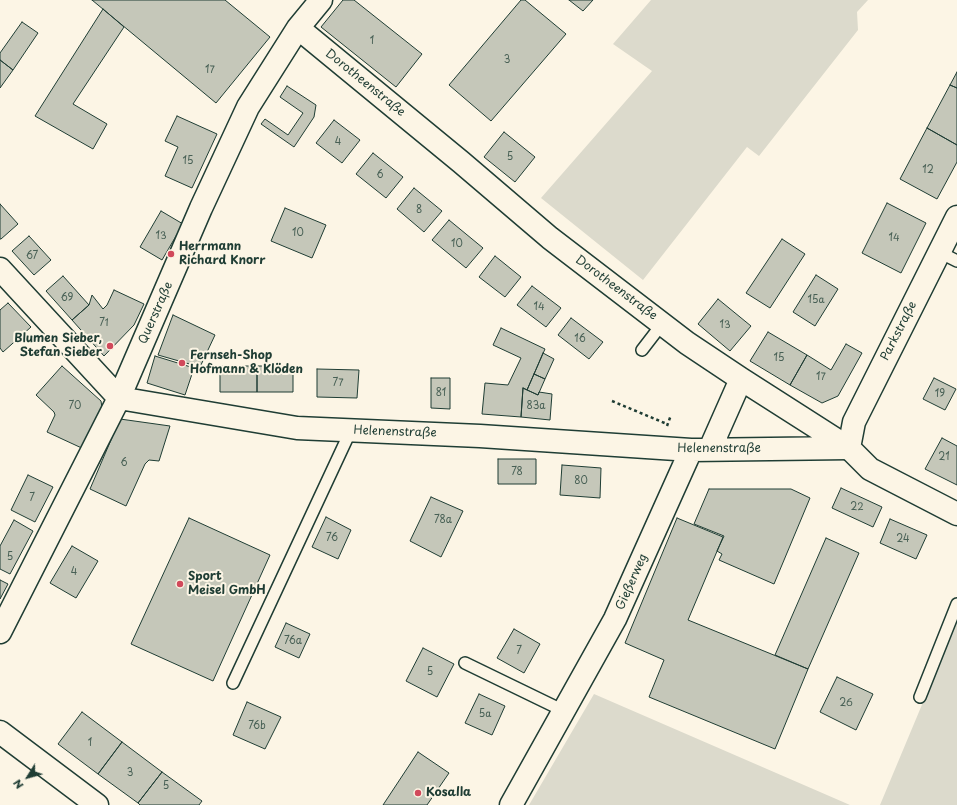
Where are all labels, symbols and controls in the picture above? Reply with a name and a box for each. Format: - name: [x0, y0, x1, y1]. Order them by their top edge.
- house number: 1: [370, 35, 374, 47]
- street label: Dorotheenstraße: [322, 46, 408, 120]
- house number: 3: [504, 54, 510, 66]
- house number: 17: [205, 64, 215, 76]
- house number: 4: [335, 136, 341, 148]
- house number: 5: [507, 151, 513, 163]
- house number: 15: [183, 155, 193, 167]
- house number: 12: [922, 164, 934, 176]
- house number: 6: [376, 169, 384, 181]
- house number: 8: [416, 204, 422, 216]
- house number: 10: [292, 227, 304, 239]
- house number: 13: [155, 230, 167, 242]
- house number: 14: [888, 232, 900, 244]
- house number: 10: [451, 238, 463, 250]
- place label: Herrmann Richard Knorr: [179, 240, 265, 268]
- marker: Herrmann Richard Knorr: [166, 249, 176, 259]
- house number: 67: [26, 250, 38, 262]
- street label: Dorotheenstraße: [572, 253, 660, 323]
- street label: Querstraße: [136, 280, 176, 346]
- house number: 69: [61, 292, 73, 304]
- house number: 15a: [807, 294, 825, 306]
- street label: Parkstraße: [878, 299, 920, 363]
- house number: 14: [533, 301, 545, 313]
- house number: 71: [99, 317, 109, 329]
- house number: 13: [719, 319, 731, 331]
- place label: Blumen Sieber, Stefan Sieber: [14, 332, 102, 360]
- house number: 16: [574, 333, 586, 345]
- marker: Blumen Sieber, Stefan Sieber: [105, 341, 115, 351]
- place label: Fernseh-Shop Hofmann & Klöden: [190, 349, 303, 377]
- house number: 15: [774, 352, 784, 364]
- marker: Fernseh-Shop Hofmann & Klöden: [177, 358, 187, 368]
- house number: 17: [816, 371, 826, 383]
- house number: 77: [332, 377, 344, 389]
- house number: 81: [436, 387, 446, 399]
- house number: 19: [935, 388, 945, 400]
- house number: 70: [69, 400, 81, 412]
- house number: 83a: [527, 400, 545, 412]
- street label: Helenenstraße: [353, 423, 437, 441]
- street label: Helenenstraße: [677, 442, 761, 456]
- house number: 21: [938, 451, 950, 463]
- house number: 6: [120, 457, 128, 469]
- house number: 78: [511, 466, 523, 478]
- house number: 80: [574, 475, 588, 487]
- house number: 7: [29, 492, 35, 504]
- house number: 22: [850, 501, 864, 513]
- house number: 78a: [434, 514, 452, 526]
- house number: 76: [326, 532, 338, 544]
- house number: 24: [896, 533, 910, 545]
- house number: 5: [7, 551, 13, 563]
- street label: Gießerweg: [613, 552, 651, 612]
- house number: 4: [71, 566, 77, 578]
- place label: Sport Meisel GmbH: [188, 570, 266, 598]
- marker: Sport Meisel GmbH: [175, 579, 185, 589]
- house number: 76a: [284, 635, 302, 647]
- house number: 7: [516, 645, 522, 657]
- house number: 5: [427, 666, 433, 678]
- house number: 26: [839, 697, 853, 709]
- house number: 5a: [479, 708, 491, 720]
- house number: 76b: [248, 720, 266, 732]
- house number: 1: [88, 737, 92, 749]
- north arrow: [8, 757, 48, 797]
- house number: 3: [127, 767, 133, 779]
- text: N: [9, 776, 27, 793]
- house number: 5: [163, 780, 169, 792]
- place label: Kosalla: [426, 786, 471, 800]
- marker: Kosalla: [413, 788, 423, 798]

